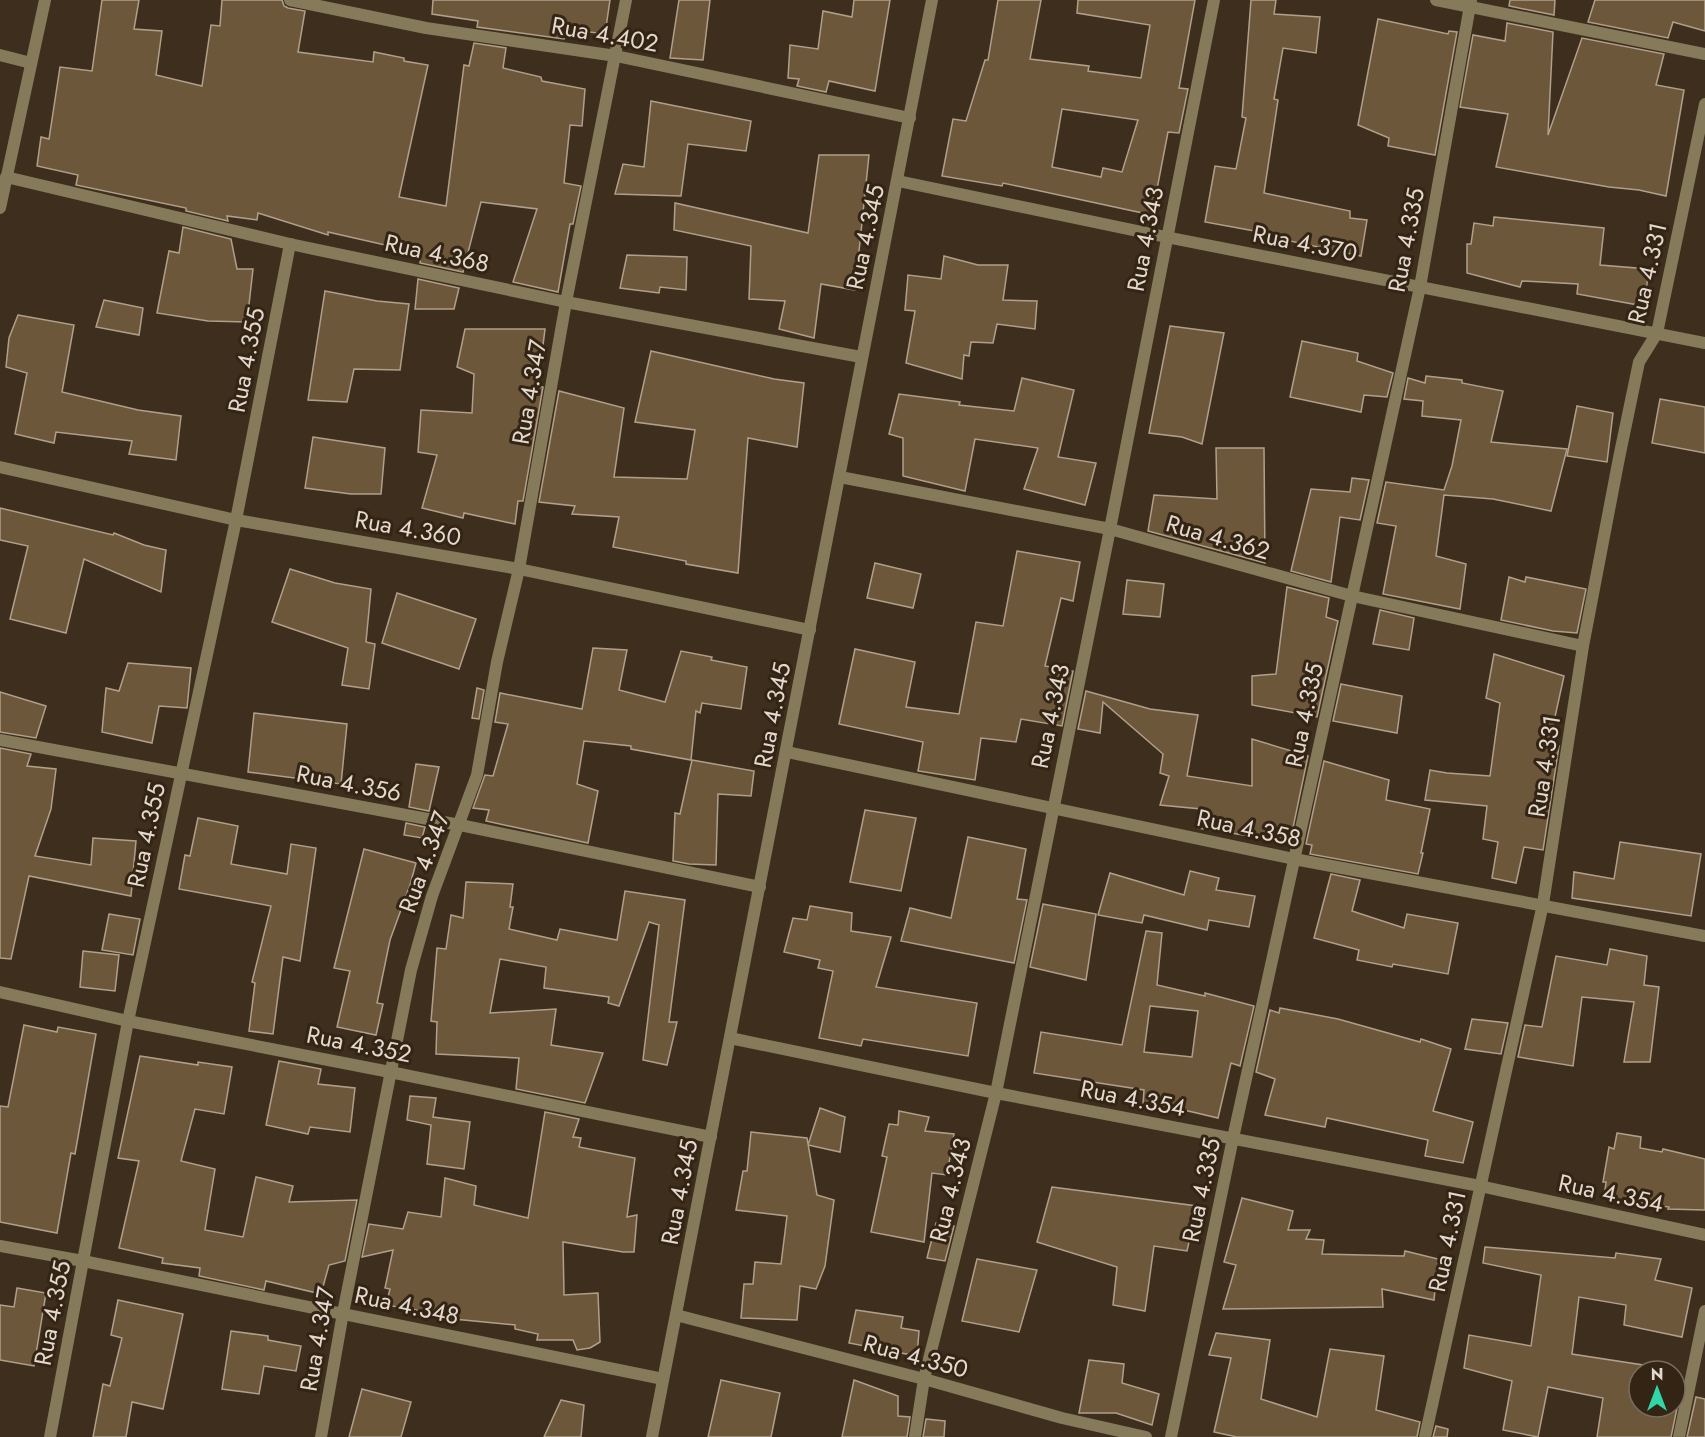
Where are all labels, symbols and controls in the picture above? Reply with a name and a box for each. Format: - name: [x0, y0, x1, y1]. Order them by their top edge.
- street label: Rua 4.402: [549, 7, 661, 61]
- street label: Rua 4.345: [837, 181, 893, 293]
- street label: Rua 4.343: [1118, 184, 1172, 294]
- street label: Rua 4.335: [1379, 185, 1433, 295]
- street label: Rua 4.370: [1250, 216, 1360, 270]
- street label: Rua 4.331: [1618, 219, 1676, 327]
- street label: Rua 4.368: [382, 225, 492, 281]
- street label: Rua 4.355: [219, 305, 273, 415]
- street label: Rua 4.347: [503, 337, 555, 447]
- street label: Rua 4.360: [352, 501, 464, 555]
- street label: Rua 4.362: [1162, 505, 1274, 569]
- street label: Rua 4.345: [745, 659, 799, 771]
- street label: Rua 4.343: [1022, 660, 1078, 772]
- street label: Rua 4.335: [1276, 660, 1332, 770]
- street label: Rua 4.331: [1519, 712, 1569, 820]
- street label: Rua 4.356: [293, 756, 405, 810]
- street label: Rua 4.355: [118, 779, 174, 891]
- street label: Rua 4.358: [1194, 800, 1304, 856]
- street label: Rua 4.347: [389, 806, 459, 918]
- street label: Rua 4.352: [303, 1017, 415, 1071]
- street label: Rua 4.354: [1077, 1071, 1189, 1125]
- street label: Rua 4.343: [920, 1134, 980, 1246]
- street label: Rua 4.335: [1173, 1135, 1229, 1245]
- street label: Rua 4.345: [652, 1136, 706, 1248]
- street label: Rua 4.354: [1555, 1165, 1667, 1221]
- street label: Rua 4.331: [1419, 1187, 1475, 1295]
- street label: Rua 4.355: [25, 1258, 79, 1368]
- street label: Rua 4.348: [351, 1277, 463, 1333]
- street label: Rua 4.347: [291, 1284, 343, 1394]
- street label: Rua 4.350: [860, 1325, 972, 1387]
- north arrow: [1627, 1359, 1687, 1419]
- text: N: [1651, 1363, 1663, 1386]

